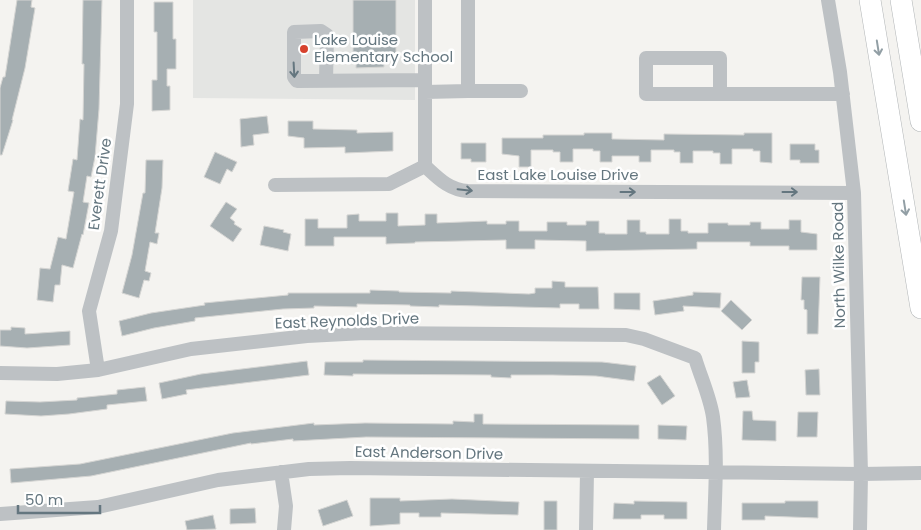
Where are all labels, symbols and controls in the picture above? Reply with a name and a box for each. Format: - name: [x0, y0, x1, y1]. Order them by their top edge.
- place label: Lake Louise Elementary School: [314, 29, 453, 67]
- one-way arrow: [874, 40, 884, 56]
- marker: Lake Louise Elementary School: [298, 43, 310, 55]
- one-way arrow: [290, 62, 299, 78]
- street label: Everett Drive: [83, 136, 116, 231]
- street label: East Lake Louise Drive: [478, 164, 638, 185]
- one-way arrow: [457, 185, 473, 195]
- one-way arrow: [620, 187, 636, 197]
- one-way arrow: [782, 188, 798, 197]
- one-way arrow: [900, 200, 910, 216]
- street label: North Wilke Road: [827, 201, 850, 329]
- street label: East Reynolds Drive: [274, 307, 420, 334]
- street label: East Anderson Drive: [355, 441, 503, 464]
- scale bar: [18, 482, 100, 514]
- text: 50 m: [25, 489, 63, 510]

